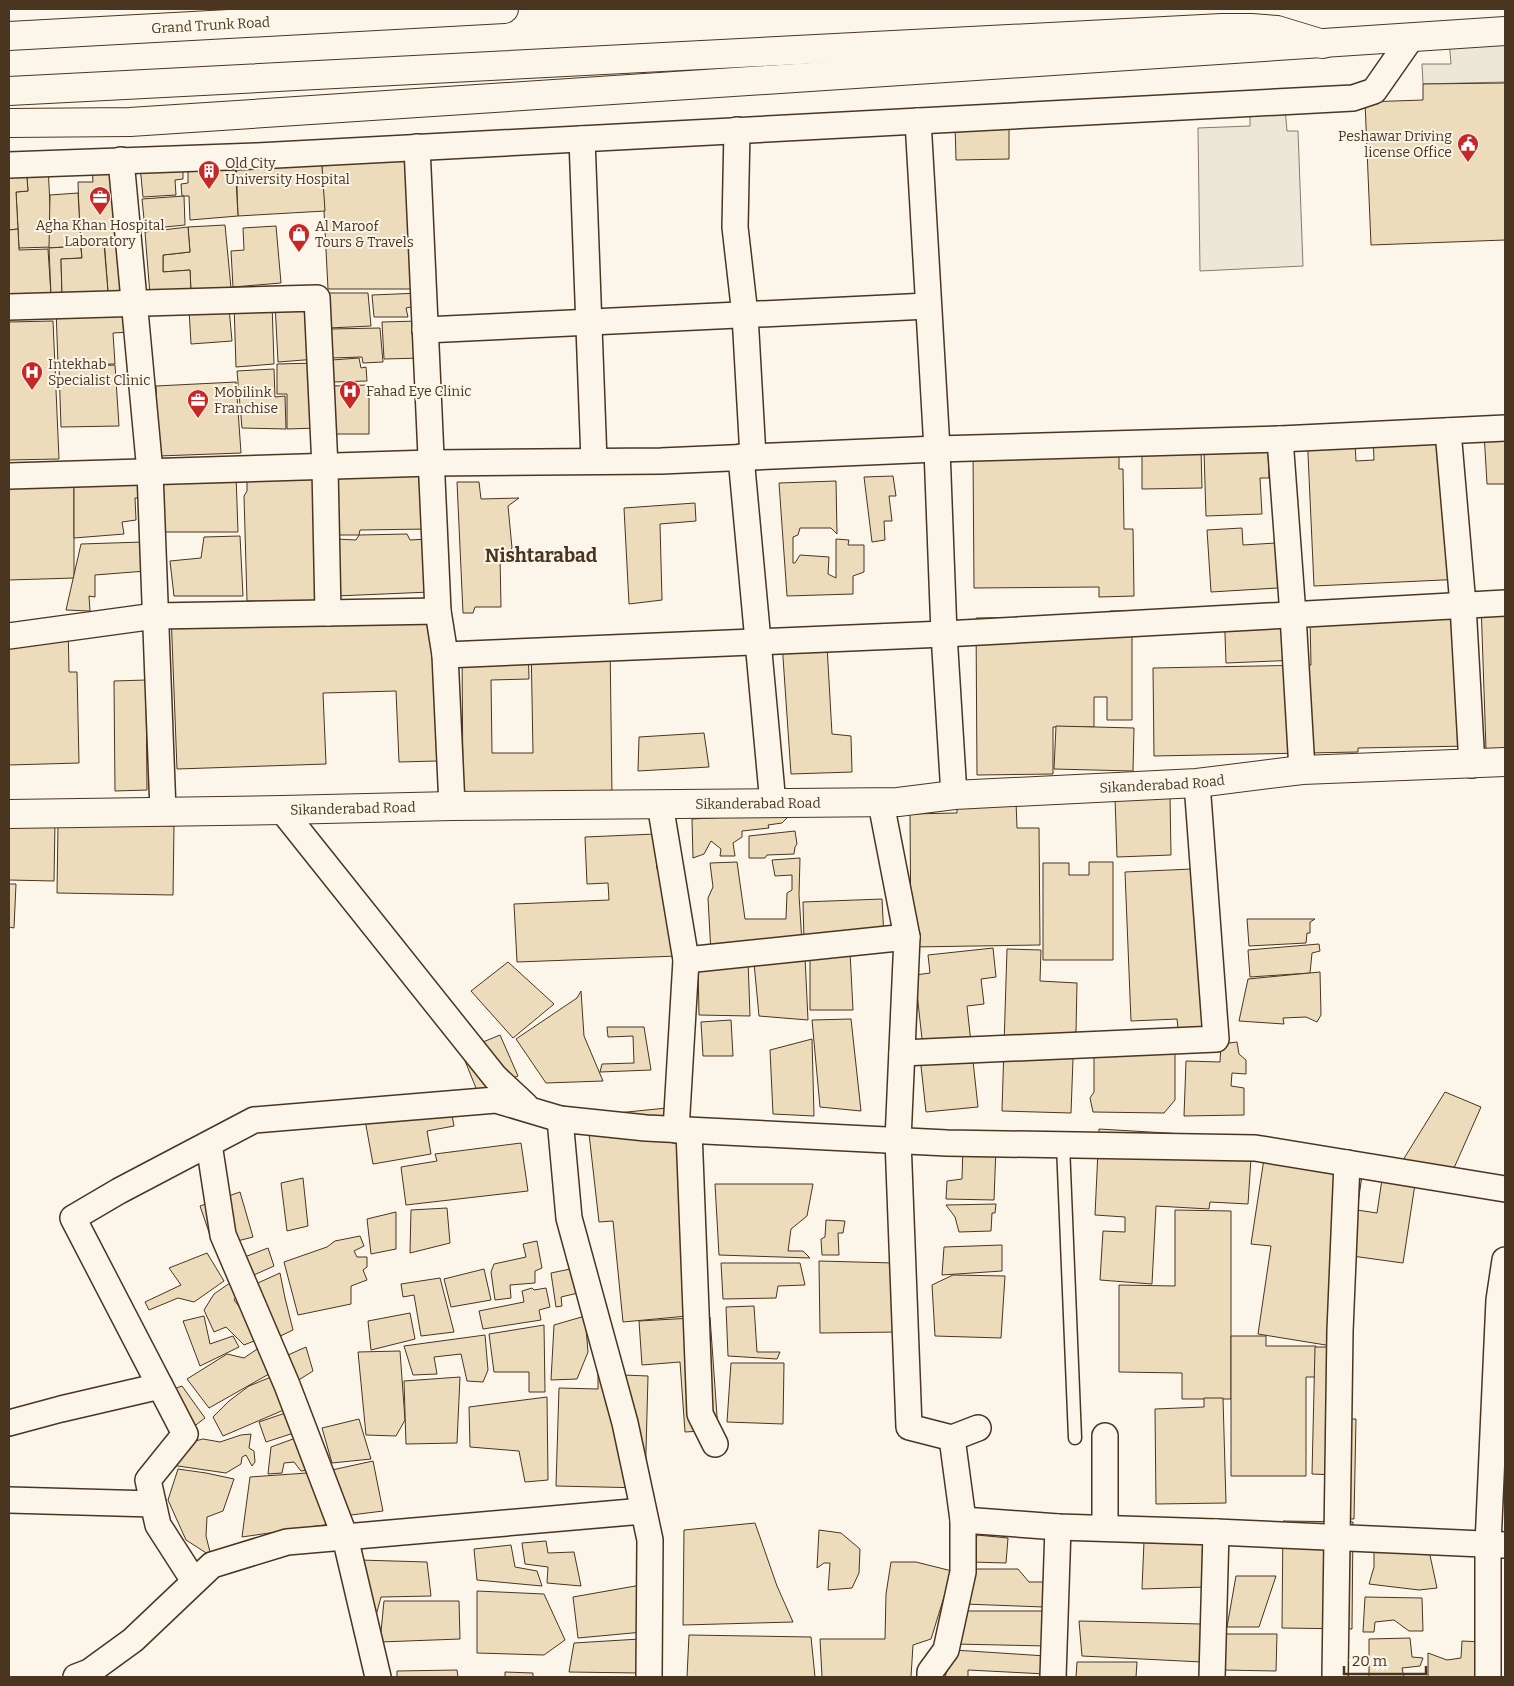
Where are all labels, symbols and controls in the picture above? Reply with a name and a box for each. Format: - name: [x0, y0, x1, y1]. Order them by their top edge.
- street label: Grand Trunk Road: [151, 14, 271, 37]
- place label: Peshawar Driving license Office: [1338, 128, 1452, 161]
- public building icon: Peshawar Driving license Office: [1456, 132, 1480, 163]
- place label: Old City University Hospital: [225, 155, 350, 188]
- building icon: Old City University Hospital: [197, 159, 221, 190]
- office icon: Agha Khan Hospital Laboratory: [88, 185, 112, 216]
- place label: Agha Khan Hospital Laboratory: [35, 217, 165, 250]
- place label: Al Maroof Tours & Travels: [315, 218, 414, 251]
- shop icon: Al Maroof Tours & Travels: [287, 222, 311, 253]
- place label: Intekhab Specialist Clinic: [48, 356, 150, 389]
- hospital icon: Intekhab Specialist Clinic: [20, 360, 44, 391]
- hospital icon: Fahad Eye Clinic: [338, 379, 362, 410]
- place label: Fahad Eye Clinic: [366, 383, 472, 400]
- place label: Mobilink Franchise: [214, 384, 278, 417]
- office icon: Mobilink Franchise: [186, 388, 210, 419]
- district label: Nishtarabad: [485, 544, 598, 567]
- street label: Sikanderabad Road: [1099, 772, 1226, 797]
- street label: Sikanderabad Road: [695, 795, 821, 813]
- street label: Sikanderabad Road: [290, 799, 416, 819]
- scale bar: [1344, 1644, 1426, 1676]
- text: 20 m: [1352, 1652, 1388, 1670]

